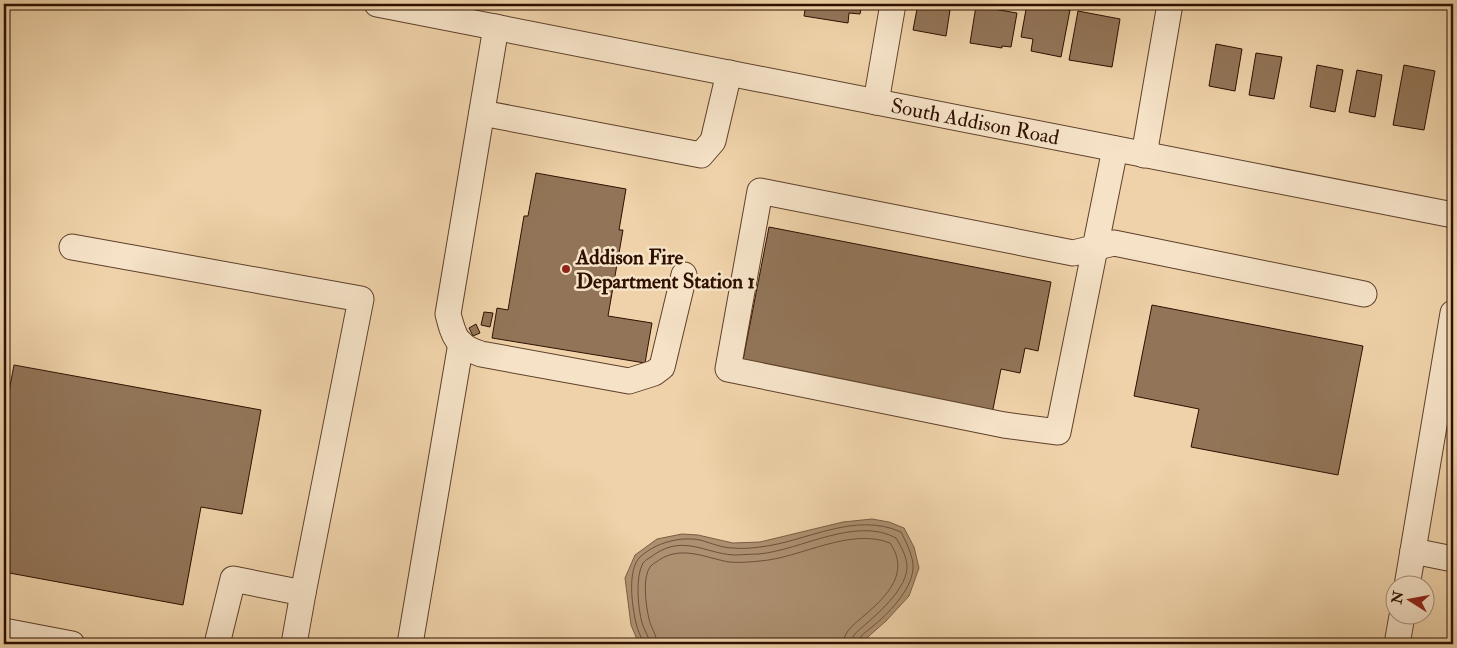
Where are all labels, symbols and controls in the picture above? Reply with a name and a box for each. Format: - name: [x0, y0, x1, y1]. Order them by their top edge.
- street label: South Addison Road: [889, 92, 1062, 152]
- place label: Addison Fire Department Station 1: [575, 244, 755, 295]
- marker: Addison Fire Department Station 1: [560, 263, 572, 275]
- north arrow: [1384, 576, 1434, 626]
- text: N: [1388, 589, 1407, 606]

